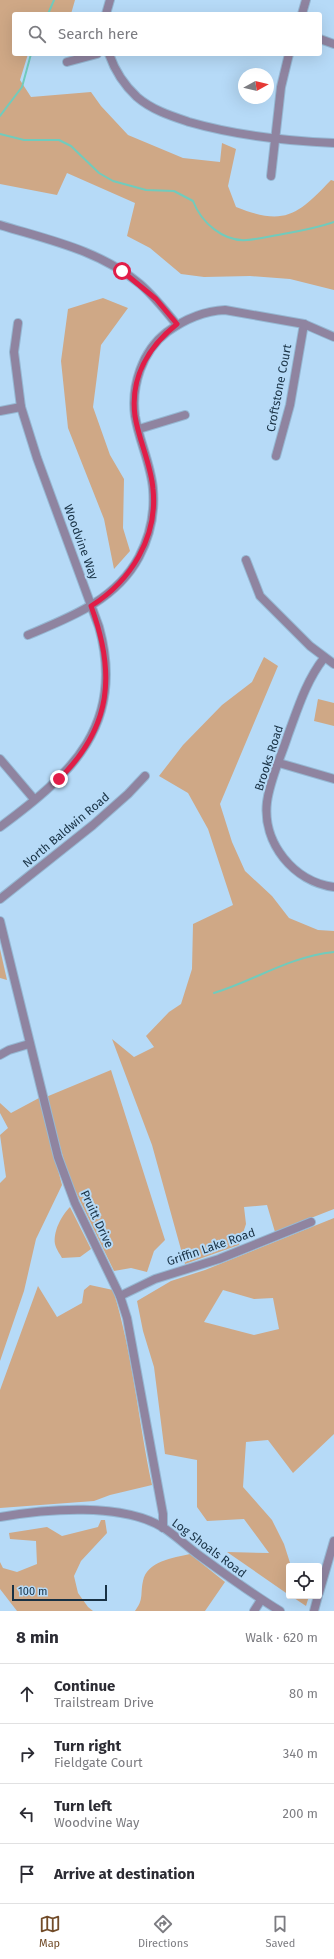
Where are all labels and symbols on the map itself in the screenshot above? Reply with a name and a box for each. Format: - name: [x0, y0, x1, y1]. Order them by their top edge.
- north arrow: [238, 68, 274, 104]
- route start: [113, 262, 131, 280]
- street label: Croftstone Court: [264, 342, 295, 433]
- street label: Woodvine Way: [61, 503, 101, 582]
- street label: Brooks Road: [252, 723, 286, 793]
- route end: [50, 770, 68, 788]
- street label: North Baldwin Road: [20, 790, 112, 870]
- street label: Pruitt Drive: [78, 1188, 116, 1250]
- street label: Griffin Lake Road: [165, 1225, 257, 1269]
- street label: Log Shoals Road: [169, 1516, 249, 1580]
- scale bar: [12, 1583, 107, 1602]

